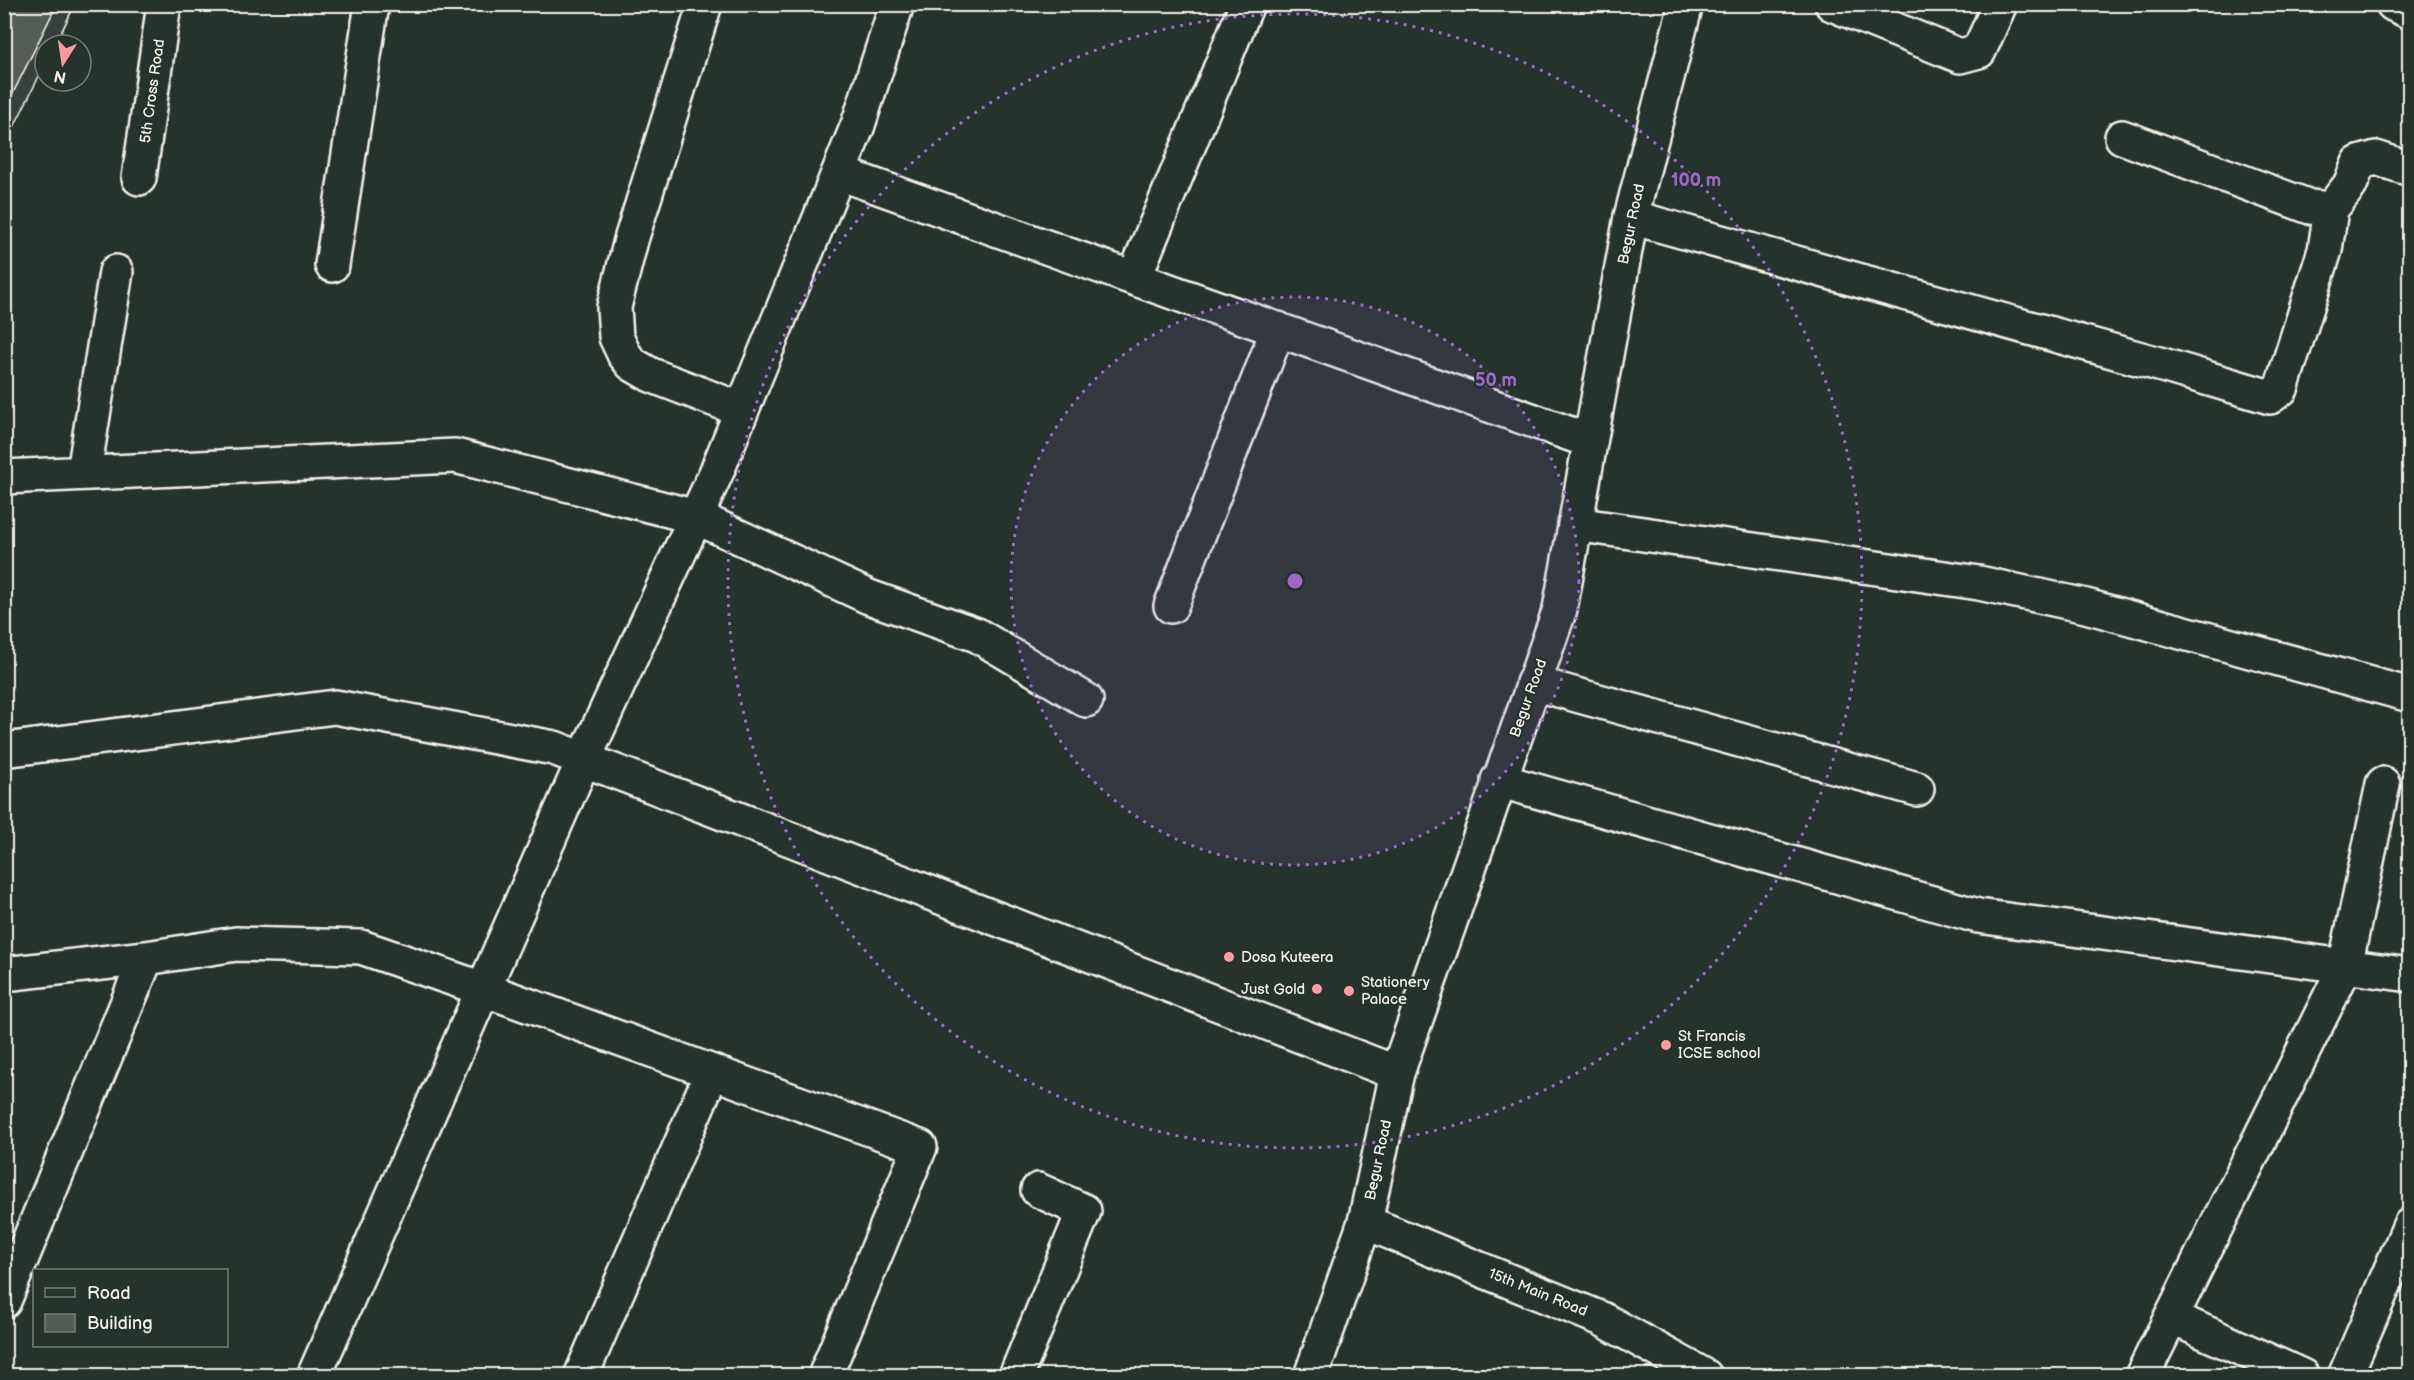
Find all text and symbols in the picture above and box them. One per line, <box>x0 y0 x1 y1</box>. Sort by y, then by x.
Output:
north arrow <box>33 33 93 93</box>
street label: 5th Cross Road <box>136 38 169 144</box>
text: N <box>52 66 68 87</box>
text: 100 m <box>1671 170 1721 191</box>
street label: Begur Road <box>1614 182 1649 266</box>
text: 50 m <box>1475 370 1517 391</box>
centre of rings <box>1285 571 1305 591</box>
street label: Begur Road <box>1506 656 1551 740</box>
place label: Dosa Kuteera <box>1241 948 1334 967</box>
marker: Dosa Kuteera <box>1222 950 1236 964</box>
place label: Stationery Palace <box>1361 973 1430 1009</box>
place label: Just Gold <box>1241 980 1305 999</box>
marker: Just Gold <box>1310 982 1324 996</box>
marker: Stationery Palace <box>1342 984 1356 998</box>
place label: St Francis ICSE school <box>1678 1027 1760 1063</box>
marker: St Francis ICSE school <box>1659 1038 1673 1052</box>
street label: Begur Road <box>1361 1118 1396 1202</box>
street label: 15th Main Road <box>1486 1264 1590 1321</box>
legend <box>33 1269 228 1347</box>
text: Road <box>87 1283 131 1304</box>
text: Building <box>87 1313 153 1334</box>

